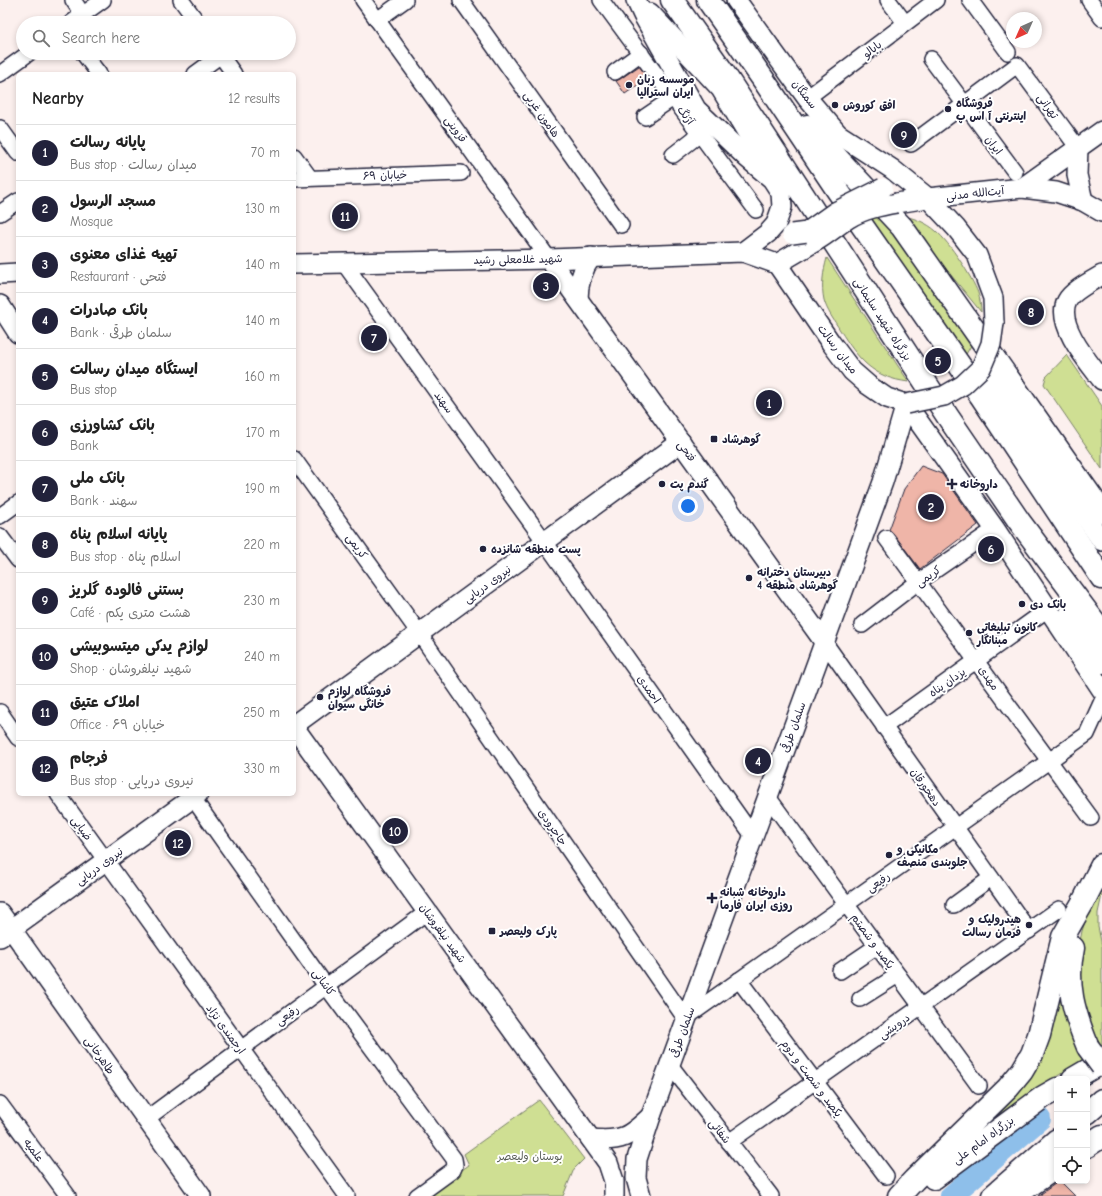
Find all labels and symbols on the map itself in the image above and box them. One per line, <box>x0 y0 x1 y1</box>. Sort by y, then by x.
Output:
north arrow <box>1006 12 1042 48</box>
street label: بابالو <box>859 38 885 62</box>
place label: موسسه زبان ایران استرالیا <box>637 73 695 99</box>
street label: سمنگان <box>789 77 820 111</box>
marker: موسسه زبان ایران استرالیا <box>624 80 634 90</box>
street label: هامون غربی <box>520 89 562 140</box>
street label: تهرانی <box>1033 91 1061 123</box>
place label: فروشگاه اینترنتی آ اس پ <box>956 96 1026 124</box>
place label: افق کوروش <box>843 99 895 113</box>
marker: افق کوروش <box>830 100 840 110</box>
street label: آژنگ <box>674 103 698 128</box>
marker: فروشگاه اینترنتی آ اس پ <box>943 104 953 114</box>
street label: قزوینی <box>441 114 469 145</box>
pin: 9 <box>891 120 917 150</box>
street label: ایران <box>982 133 1005 157</box>
street label: خیابان ۶۹ <box>363 168 408 184</box>
street label: آیت‌الله مدنی <box>945 184 1006 204</box>
pin: 11 <box>332 201 358 231</box>
street label: شهید غلامعلی رشید <box>473 252 563 268</box>
pin: 3 <box>533 271 559 301</box>
street label: بزرگراه شهید سلیمانی <box>850 275 914 364</box>
pin: 8 <box>1018 297 1044 327</box>
street label: میدان رسالت <box>815 322 860 376</box>
pin: 7 <box>361 323 387 353</box>
pin: 5 <box>925 346 951 376</box>
pin: 1 <box>756 388 782 418</box>
street label: سهند <box>431 389 456 416</box>
place label: گوهرشاد <box>722 432 761 447</box>
marker: گوهرشاد <box>709 434 719 444</box>
street label: فتحی <box>674 438 699 465</box>
place label: گندم پت <box>670 477 709 493</box>
place label: داروخانه <box>960 478 998 492</box>
marker: گندم پت <box>657 479 667 489</box>
marker: داروخانه <box>947 479 957 489</box>
pin: 2 <box>918 492 944 522</box>
your location <box>678 496 698 516</box>
street label: کریمی <box>342 531 370 562</box>
pin: 6 <box>978 534 1004 564</box>
place label: پست منطقه شانزده <box>491 543 581 557</box>
marker: پست منطقه شانزده <box>478 544 488 554</box>
street label: نیروی دریایی <box>461 563 514 607</box>
street label: کریمی <box>913 563 944 590</box>
place label: دبیرستان دخترانه گوهرشاد منطقه 4 <box>757 566 838 593</box>
marker: دبیرستان دخترانه گوهرشاد منطقه 4 <box>744 573 754 583</box>
place label: بانک دی <box>1030 598 1066 611</box>
marker: بانک دی <box>1017 599 1027 609</box>
place label: کانون تبلیغاتی مبنانگار <box>976 621 1038 647</box>
marker: کانون تبلیغاتی مبنانگار <box>964 628 974 638</box>
street label: مهدی <box>975 664 1002 693</box>
street label: یزدان پناه <box>927 665 968 700</box>
street label: احمدی <box>634 673 663 706</box>
place label: فروشگاه لوازم خانگی سیوان <box>328 684 391 712</box>
marker: فروشگاه لوازم خانگی سیوان <box>315 692 325 702</box>
street label: سلمان طرقی <box>777 700 809 754</box>
pin: 4 <box>745 746 771 776</box>
street label: دهخورقان <box>907 766 943 809</box>
street label: جاجرودی <box>535 806 570 848</box>
street label: ضیایی <box>68 814 95 843</box>
pin: 10 <box>382 816 408 846</box>
pin: 12 <box>165 828 191 858</box>
place label: مکانیکی و جلوبندی منصف <box>896 843 967 870</box>
street label: نیروی دریایی <box>73 845 126 889</box>
marker: مکانیکی و جلوبندی منصف <box>884 850 894 860</box>
street label: رفیعی <box>864 870 893 896</box>
place label: داروخانه شبانه روزی ایران فارما <box>720 886 793 912</box>
marker: داروخانه شبانه روزی ایران فارما <box>707 893 717 903</box>
street label: شهید نیلفروشان <box>417 901 468 965</box>
street label: یکصد و شصتم <box>847 911 897 973</box>
place label: هیدرولیک و فرمان رسالت <box>962 913 1021 939</box>
marker: هیدرولیک و فرمان رسالت <box>1024 920 1034 930</box>
place label: پارک ولیعصر <box>499 925 558 939</box>
marker: پارک ولیعصر <box>487 926 497 936</box>
street label: کاشانی <box>309 966 338 999</box>
street label: ارجمندی نژاد <box>203 1002 248 1056</box>
street label: رفیعی <box>273 1003 302 1029</box>
street label: سلمان طرقی <box>666 1005 698 1059</box>
street label: درویشی <box>876 1011 913 1043</box>
street label: طاهرخانی <box>81 1034 117 1077</box>
street label: یکصد و شصت و دوم <box>777 1037 845 1121</box>
street label: بزرگراه امام علی <box>950 1114 1018 1169</box>
street label: شفائی <box>705 1117 733 1147</box>
street label: علمیه <box>21 1136 46 1164</box>
park label: بوستان ولیعصر <box>497 1150 562 1164</box>

